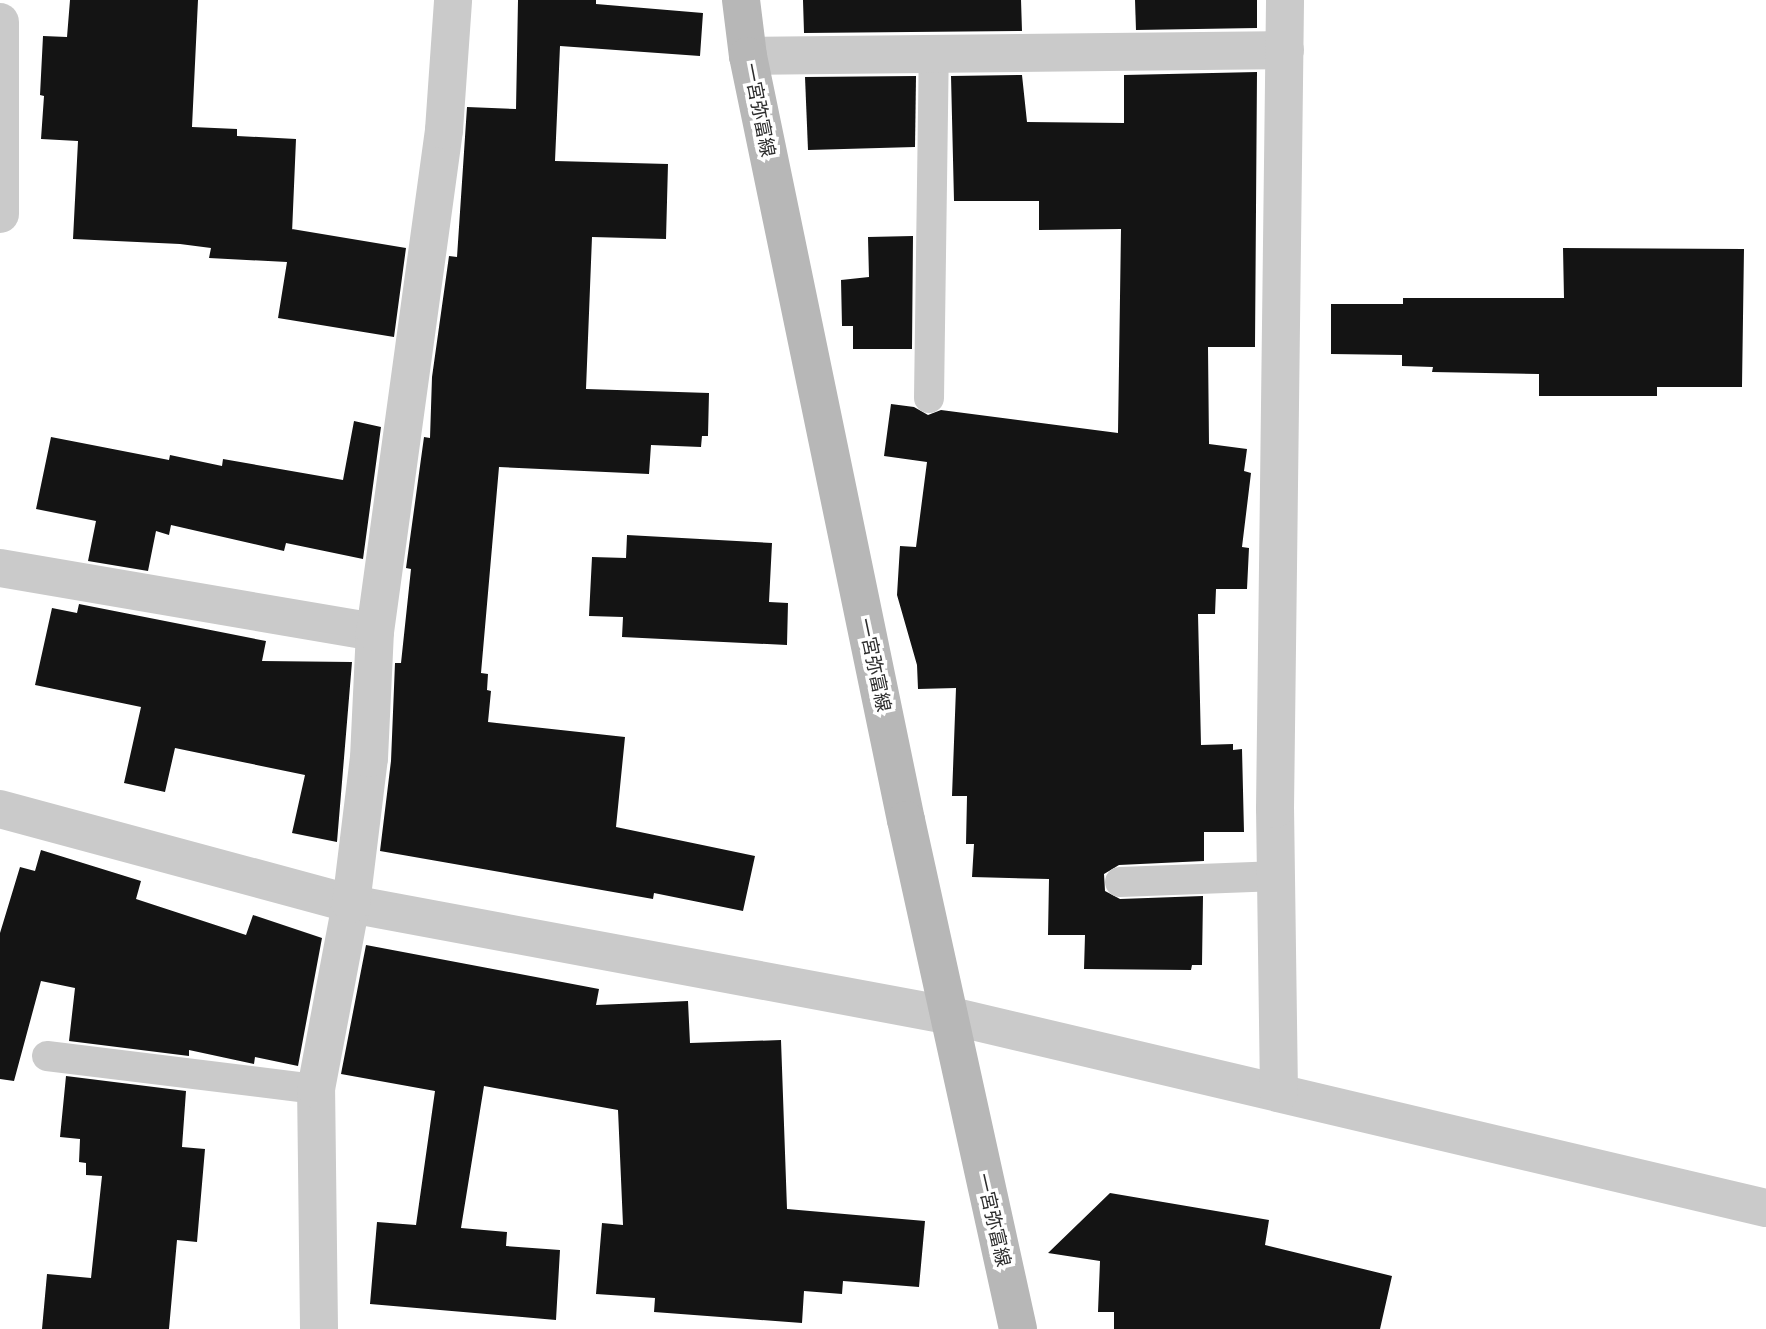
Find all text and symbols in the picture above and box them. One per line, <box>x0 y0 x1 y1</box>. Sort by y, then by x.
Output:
street label: 一宮弥富線 <box>739 61 779 159</box>
street label: 一宮弥富線 <box>853 616 895 714</box>
street label: 一宮弥富線 <box>971 1171 1015 1269</box>

